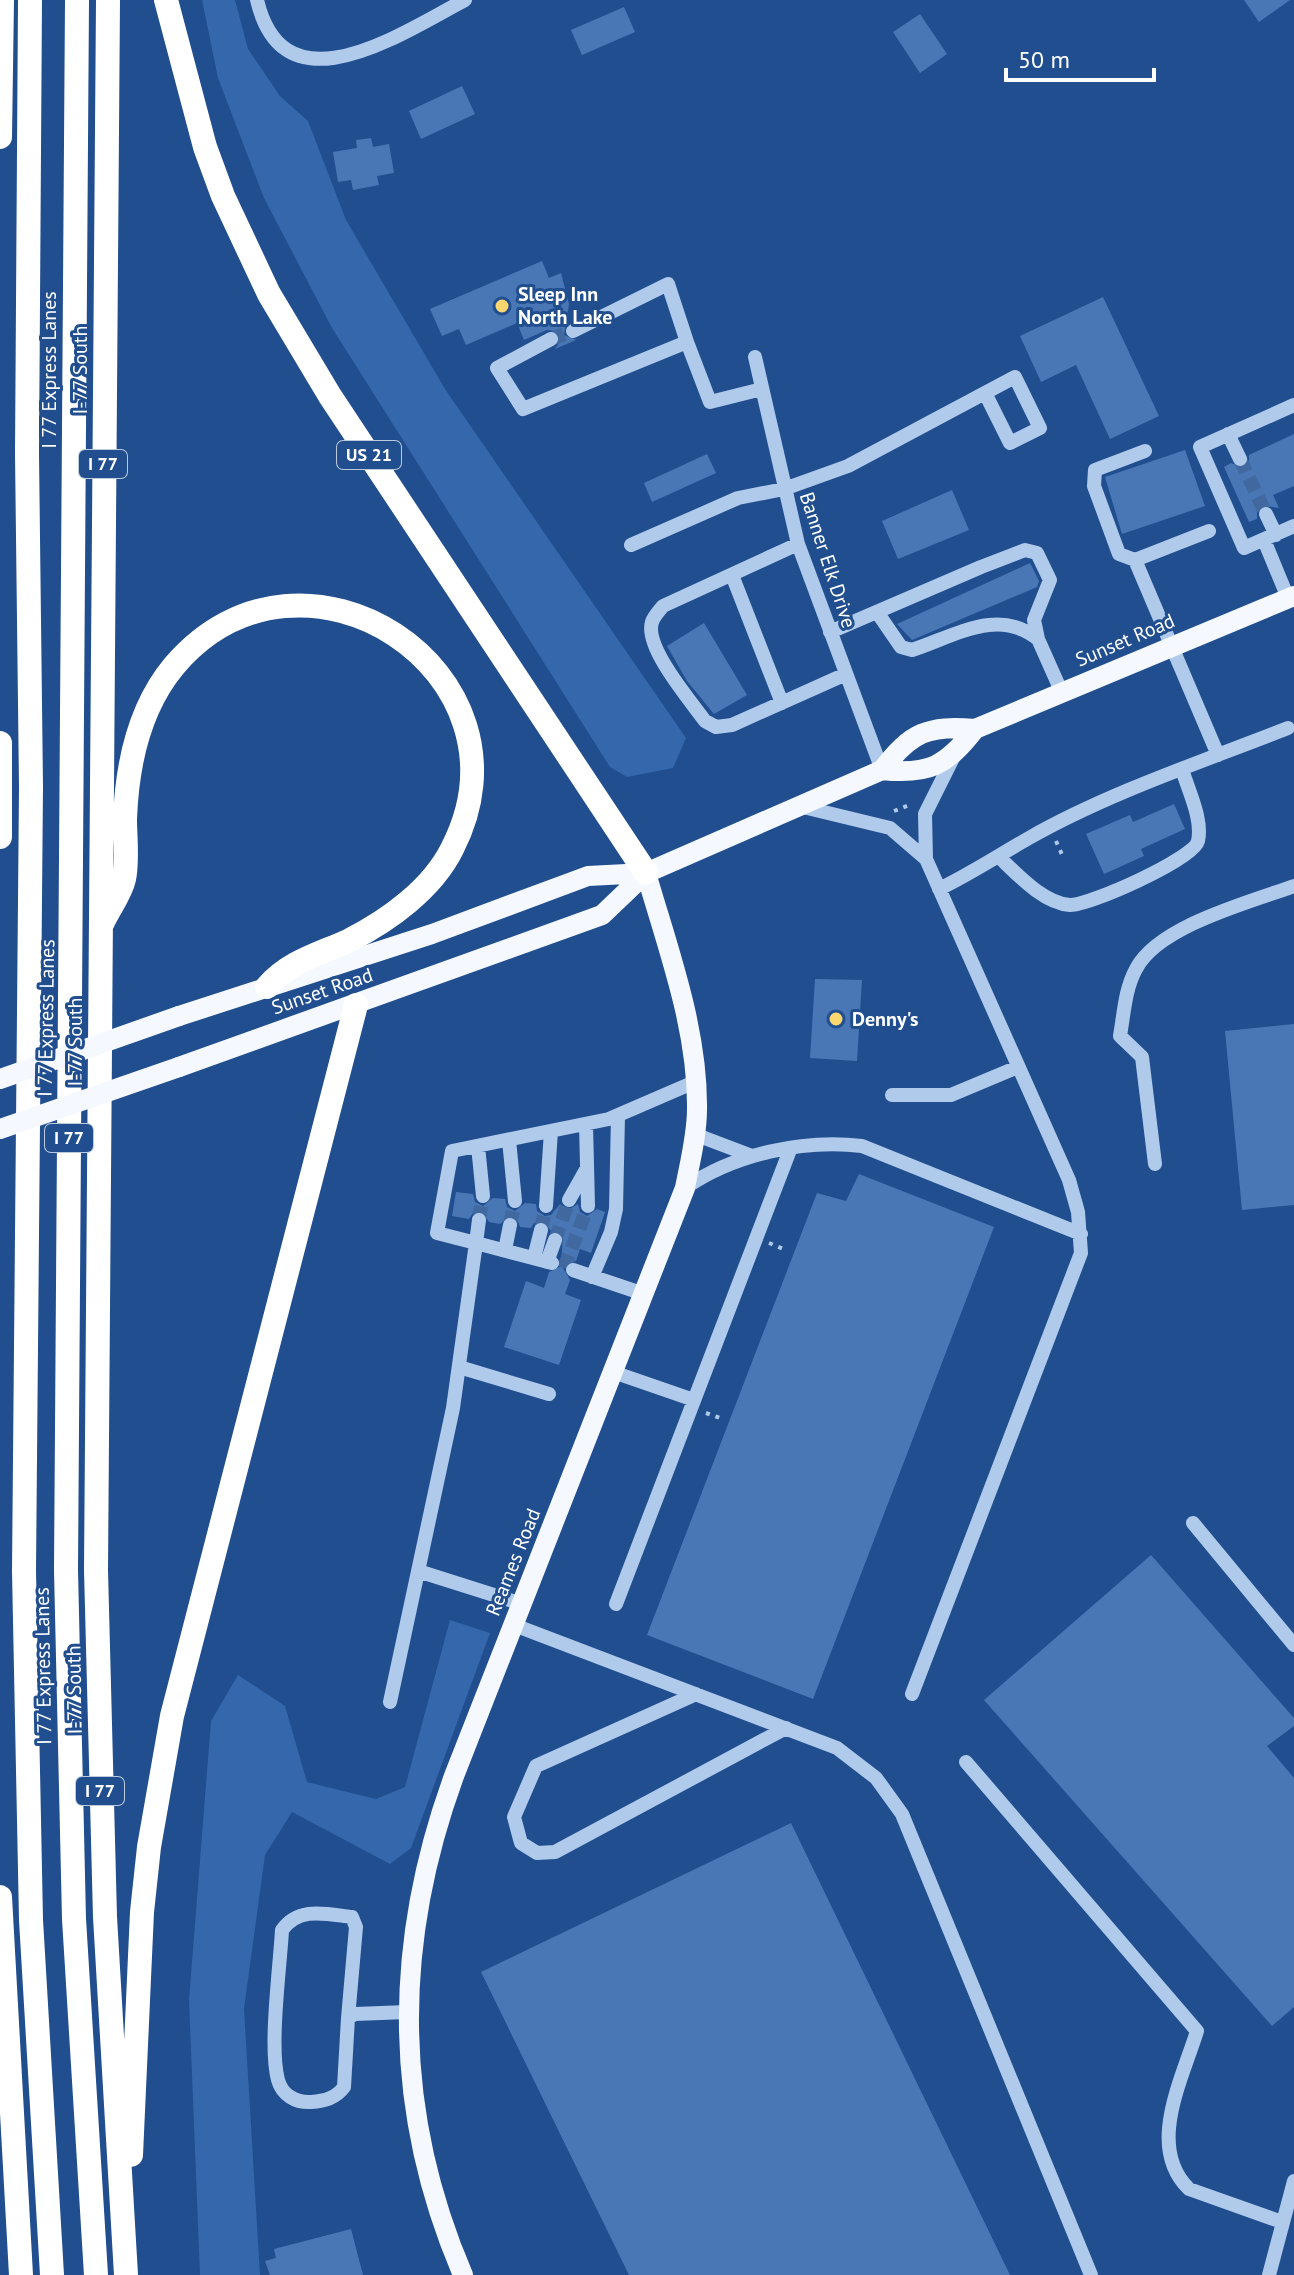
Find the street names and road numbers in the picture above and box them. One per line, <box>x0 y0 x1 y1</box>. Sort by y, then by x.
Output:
street label: I 77 Express Lanes <box>36 291 62 449</box>
street label: I-77 South <box>67 326 93 414</box>
road number: US 21 <box>337 441 401 469</box>
road number: I 77 <box>79 450 127 478</box>
street label: Banner Elk Drive <box>794 489 862 631</box>
street label: Sunset Road <box>1071 607 1179 673</box>
street label: I 77 Express Lanes <box>32 939 60 1097</box>
street label: Sunset Road <box>268 962 376 1020</box>
street label: I-77 South <box>62 998 88 1086</box>
road number: I 77 <box>45 1124 93 1152</box>
street label: Reames Road <box>480 1504 546 1620</box>
street label: I 77 Express Lanes <box>29 1587 57 1745</box>
street label: I-77 South <box>60 1645 88 1735</box>
road number: I 77 <box>76 1777 124 1805</box>

